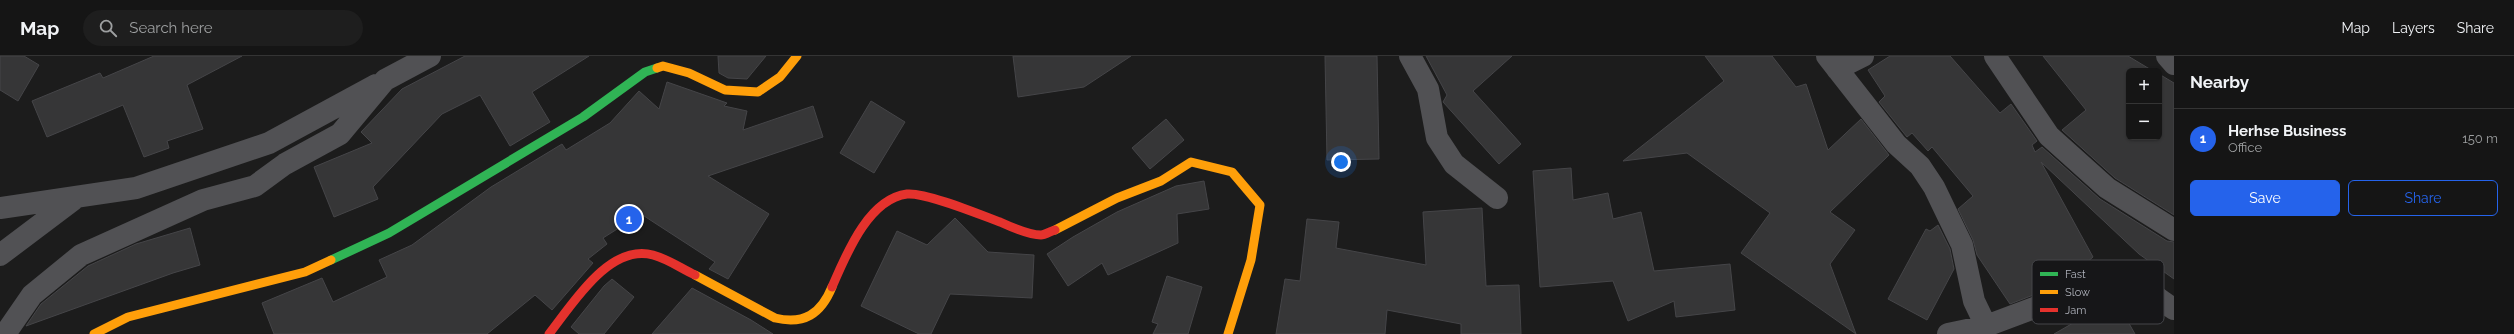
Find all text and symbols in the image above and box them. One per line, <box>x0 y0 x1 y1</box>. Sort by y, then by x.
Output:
search box <box>83 10 363 46</box>
text: Map <box>20 17 59 39</box>
icon: search <box>97 17 119 39</box>
text: Search here <box>129 19 213 37</box>
text: Map <box>2342 20 2370 36</box>
text: Layers <box>2392 20 2435 36</box>
text: Share <box>2457 20 2494 36</box>
map controls <box>2126 68 2162 140</box>
button: + <box>2126 68 2162 104</box>
text: Nearby <box>2190 72 2249 92</box>
button: − <box>2126 104 2162 140</box>
text: Herhse Business <box>2228 122 2346 140</box>
text: 1 <box>2200 131 2206 146</box>
text: 150 m <box>2462 131 2498 146</box>
text: Office <box>2228 140 2262 155</box>
your location <box>1331 152 1351 172</box>
button: Save <box>2190 180 2340 216</box>
button: Share <box>2348 180 2498 216</box>
pin: 1 <box>616 204 642 234</box>
legend <box>2032 260 2164 324</box>
text: Fast <box>2065 268 2086 281</box>
text: Slow <box>2065 286 2090 299</box>
text: Jam <box>2065 304 2086 317</box>

